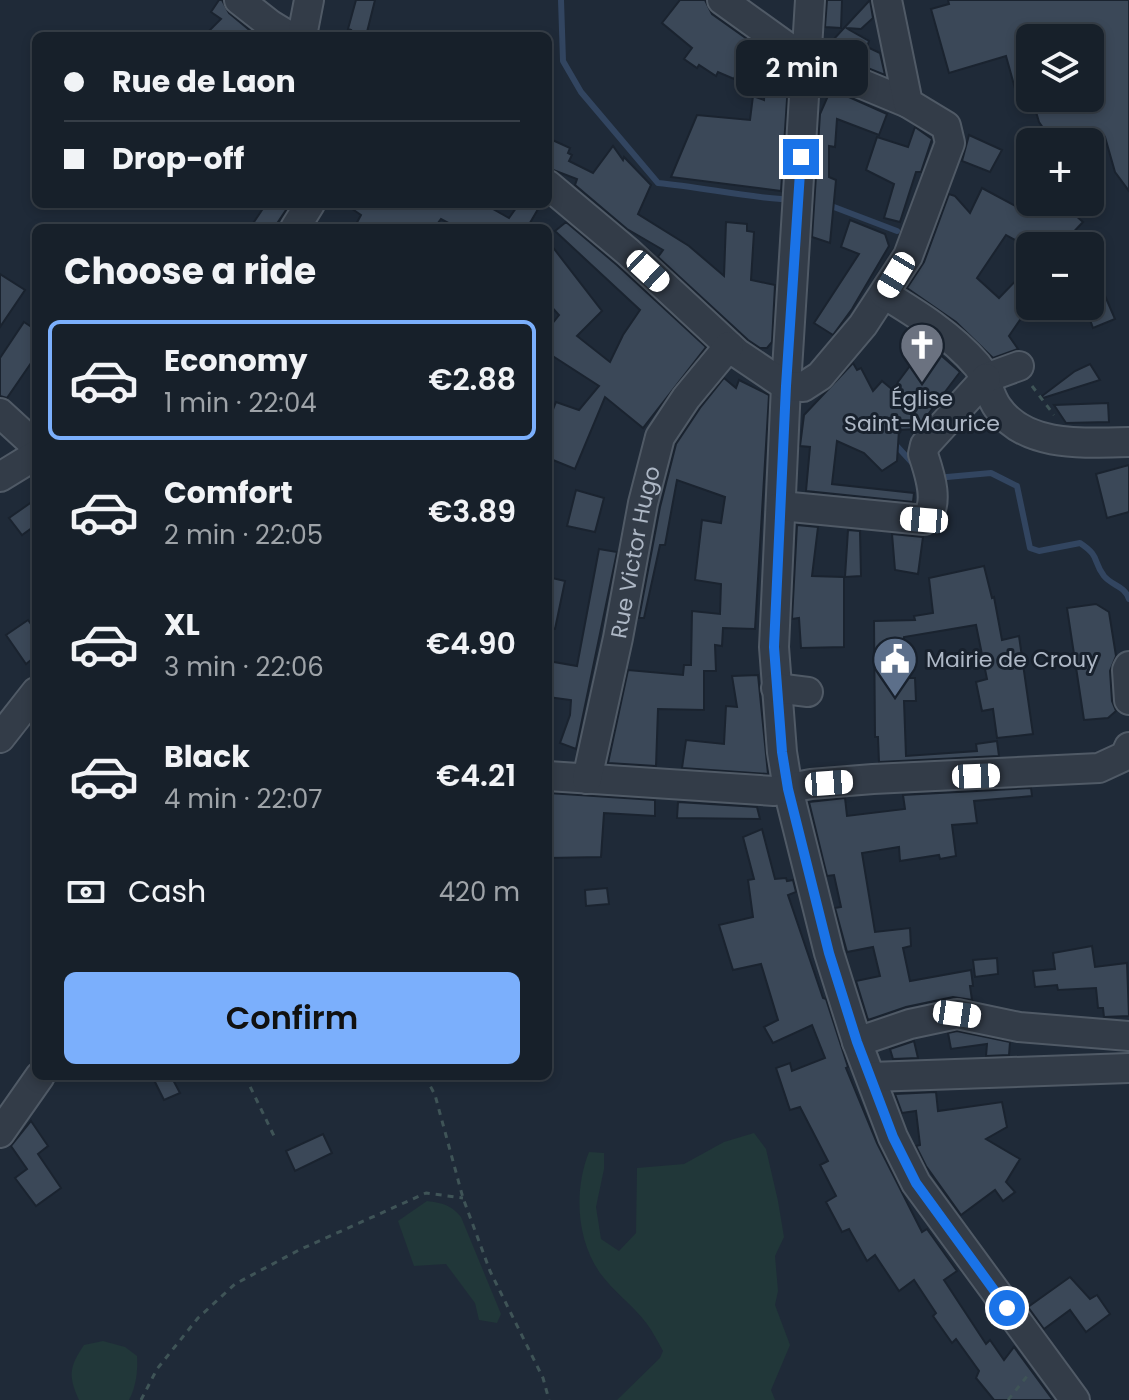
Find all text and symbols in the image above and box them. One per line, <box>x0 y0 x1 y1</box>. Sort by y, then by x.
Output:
map controls <box>1016 24 1104 320</box>
button: layers <box>1016 24 1104 112</box>
callout: 2 min <box>735 41 867 97</box>
text: 2 min <box>766 50 838 86</box>
text: Rue de Laon <box>112 60 296 103</box>
button: + <box>1016 128 1104 216</box>
text: Drop-off <box>112 137 244 180</box>
route end <box>783 139 819 175</box>
button: − <box>1016 232 1104 320</box>
text: Choose a ride <box>64 246 316 297</box>
car <box>622 246 674 296</box>
car <box>873 248 919 302</box>
church icon: Église Saint-Maurice <box>898 321 946 384</box>
text: Economy <box>164 339 308 382</box>
icon: car <box>68 344 140 416</box>
text: €2.88 <box>428 358 516 401</box>
place label: Église Saint-Maurice <box>844 383 1000 439</box>
text: 1 min · 22:04 <box>164 385 317 421</box>
street label: Rue Victor Hugo <box>603 462 667 641</box>
text: Comfort <box>164 471 293 514</box>
icon: car <box>68 476 140 548</box>
text: €3.89 <box>428 490 516 533</box>
car <box>899 506 949 534</box>
text: 2 min · 22:05 <box>164 517 323 553</box>
text: XL <box>164 603 200 646</box>
icon: car <box>68 608 140 680</box>
text: €4.90 <box>426 622 516 665</box>
public building icon: Mairie de Crouy <box>871 635 919 698</box>
place label: Mairie de Crouy <box>926 644 1099 675</box>
text: 3 min · 22:06 <box>164 649 324 685</box>
text: Black <box>164 735 250 778</box>
icon: car <box>68 740 140 812</box>
text: €4.21 <box>436 754 516 797</box>
car <box>952 763 1000 789</box>
car <box>804 769 854 797</box>
text: 4 min · 22:07 <box>164 781 322 817</box>
icon: cash <box>64 870 108 914</box>
text: Cash <box>128 870 206 913</box>
text: 420 m <box>439 874 520 910</box>
button: Confirm <box>64 972 520 1064</box>
car <box>932 999 982 1029</box>
route start <box>989 1290 1025 1326</box>

